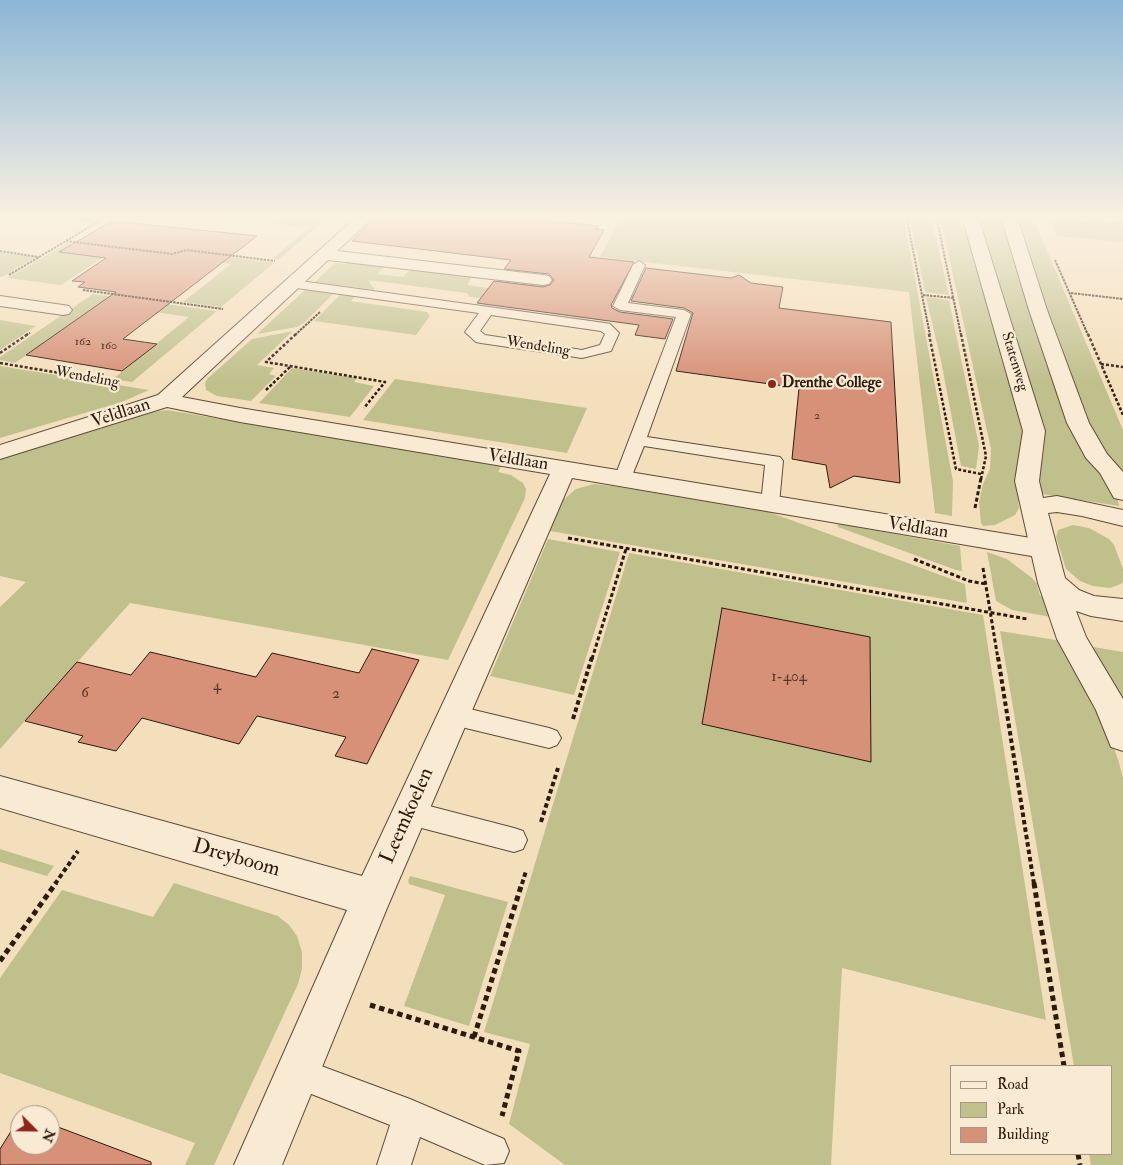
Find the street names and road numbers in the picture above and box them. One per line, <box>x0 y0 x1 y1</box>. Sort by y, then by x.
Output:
street label: Statenweg <box>996 330 1032 394</box>
street label: Wendeling <box>505 333 571 361</box>
street label: Wendeling <box>54 364 120 392</box>
street label: Veldlaan <box>89 394 153 434</box>
street label: Veldlaan <box>486 446 550 476</box>
street label: Veldlaan <box>886 514 950 544</box>
street label: Leemkoelen <box>376 764 440 868</box>
street label: Dreyboom <box>189 835 283 883</box>

